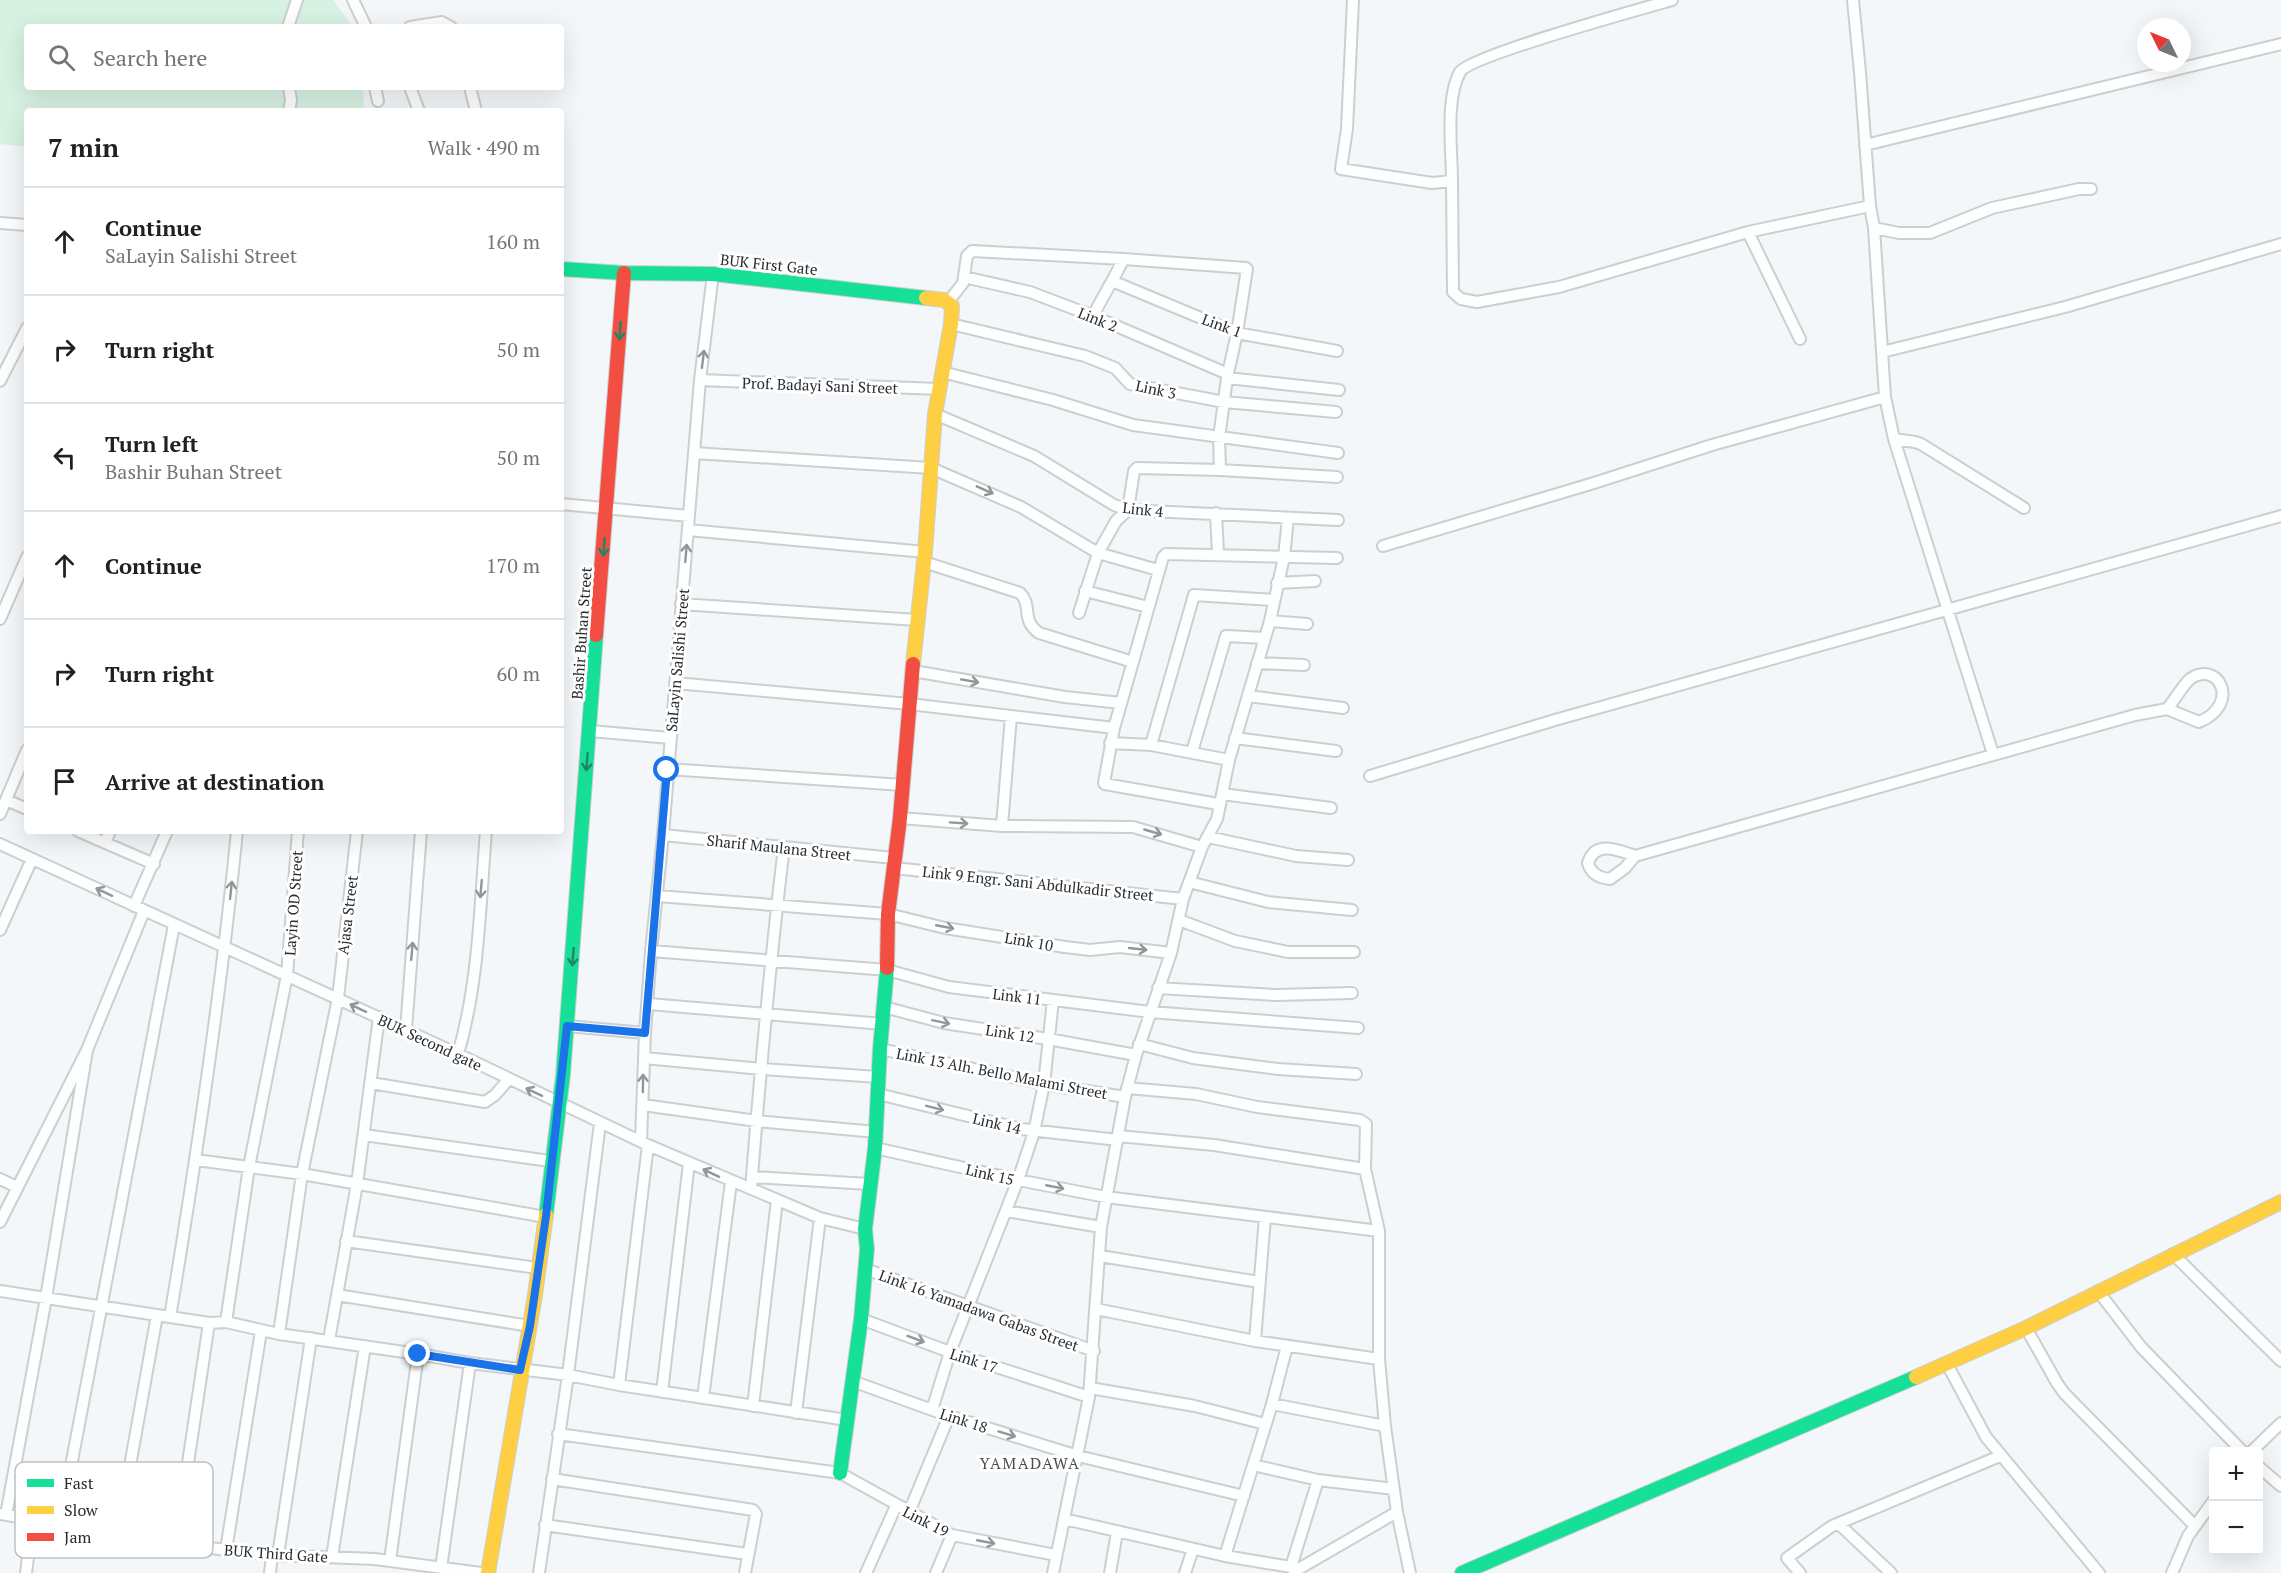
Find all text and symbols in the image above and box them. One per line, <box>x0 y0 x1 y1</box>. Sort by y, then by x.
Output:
north arrow <box>2137 18 2191 72</box>
search box <box>24 24 564 90</box>
icon: search <box>45 41 78 74</box>
text: Search here <box>93 43 207 72</box>
text: 7 min <box>48 130 119 164</box>
text: Walk · 490 m <box>428 134 540 161</box>
text: Continue <box>105 213 202 242</box>
icon: ahead <box>48 225 81 258</box>
text: 160 m <box>486 228 540 255</box>
text: SaLayin Salishi Street <box>105 242 297 269</box>
street label: BUK First Gate <box>719 249 819 279</box>
street label: Link 2 <box>1075 302 1121 336</box>
street label: Link 1 <box>1199 309 1245 341</box>
one-way arrow <box>614 321 625 341</box>
icon: right <box>48 333 81 366</box>
text: Turn right <box>105 335 214 364</box>
text: 50 m <box>497 336 540 363</box>
one-way arrow <box>698 350 709 370</box>
street label: Prof. Badayi Sani Street <box>742 372 899 398</box>
street label: Link 3 <box>1134 375 1178 403</box>
text: Turn left <box>105 429 198 458</box>
icon: left <box>48 441 81 474</box>
text: 50 m <box>497 444 540 471</box>
text: Bashir Buhan Street <box>105 458 282 485</box>
one-way arrow <box>975 485 993 496</box>
street label: Link 4 <box>1122 497 1164 521</box>
one-way arrow <box>598 536 609 556</box>
one-way arrow <box>681 544 692 564</box>
icon: ahead <box>48 549 81 582</box>
text: Continue <box>105 551 202 580</box>
text: 170 m <box>486 552 540 579</box>
street label: Bashir Buhan Street <box>566 566 596 700</box>
street label: SaLayin Salishi Street <box>661 587 693 733</box>
icon: right <box>48 657 81 690</box>
text: Turn right <box>105 659 214 688</box>
text: 60 m <box>497 660 540 687</box>
one-way arrow <box>960 676 980 687</box>
one-way arrow <box>582 752 593 772</box>
route start <box>653 756 679 782</box>
icon: arrive <box>48 765 81 798</box>
text: Arrive at destination <box>105 767 324 796</box>
one-way arrow <box>948 818 968 829</box>
one-way arrow <box>1143 827 1162 838</box>
street label: Sharif Maulana Street <box>706 829 853 865</box>
street label: Layin OD Street <box>279 849 307 956</box>
street label: Link 9 Engr. Sani Abdulkadir Street <box>921 861 1155 905</box>
street label: Ajasa Street <box>332 874 362 956</box>
one-way arrow <box>475 879 486 899</box>
one-way arrow <box>226 881 237 901</box>
one-way arrow <box>96 886 114 898</box>
one-way arrow <box>935 922 954 933</box>
street label: Link 10 <box>1003 927 1055 955</box>
one-way arrow <box>407 941 418 961</box>
one-way arrow <box>1127 944 1147 955</box>
one-way arrow <box>567 946 578 966</box>
street label: Link 11 <box>991 983 1043 1009</box>
one-way arrow <box>350 1001 368 1013</box>
street label: BUK Second gate <box>375 1009 485 1075</box>
one-way arrow <box>931 1016 950 1028</box>
street label: Link 12 <box>984 1019 1036 1047</box>
street label: Link 13 Alh. Bello Malami Street <box>895 1043 1110 1103</box>
one-way arrow <box>637 1073 649 1093</box>
one-way arrow <box>526 1085 544 1097</box>
one-way arrow <box>925 1103 944 1115</box>
street label: Link 14 <box>971 1108 1023 1138</box>
street label: Link 15 <box>964 1159 1016 1189</box>
one-way arrow <box>703 1167 721 1179</box>
one-way arrow <box>1045 1182 1064 1193</box>
street label: Link 16 Yamadawa Gabas Street <box>876 1265 1082 1356</box>
one-way arrow <box>906 1335 925 1346</box>
route end <box>404 1340 430 1366</box>
street label: Link 17 <box>948 1343 1000 1377</box>
street label: Link 18 <box>938 1403 990 1437</box>
one-way arrow <box>997 1429 1016 1440</box>
map controls <box>2209 1447 2263 1555</box>
button: + <box>2209 1447 2263 1501</box>
district label: YAMADAWA <box>980 1452 1080 1474</box>
legend <box>15 1462 213 1558</box>
text: Fast <box>64 1472 94 1494</box>
text: Slow <box>64 1499 98 1521</box>
street label: Link 19 <box>900 1501 952 1541</box>
button: − <box>2209 1501 2263 1555</box>
text: Jam <box>64 1526 92 1548</box>
one-way arrow <box>976 1537 996 1548</box>
street label: BUK Third Gate <box>223 1539 329 1567</box>

